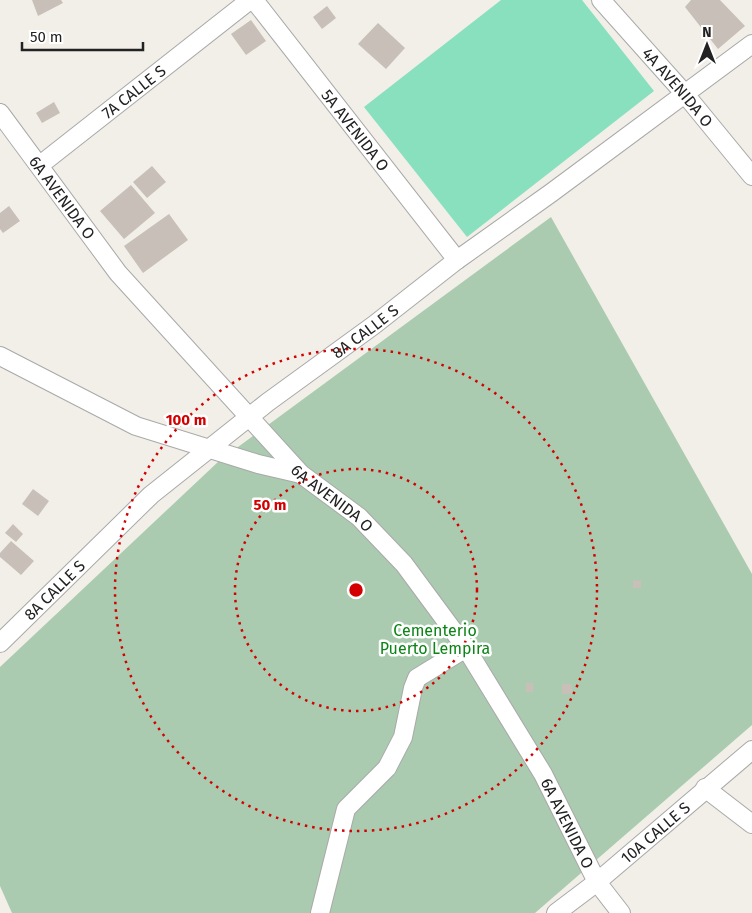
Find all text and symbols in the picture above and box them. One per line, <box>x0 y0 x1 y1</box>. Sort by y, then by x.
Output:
scale bar <box>22 20 144 52</box>
north arrow <box>682 20 732 70</box>
text: N <box>702 24 712 41</box>
text: 50 m <box>30 28 63 46</box>
street label: 4A AVENIDA O <box>638 43 717 130</box>
street label: 7A CALLE S <box>98 60 169 122</box>
street label: 5A AVENIDA O <box>318 86 393 175</box>
street label: 6A AVENIDA O <box>25 152 99 243</box>
street label: 8A CALLE S <box>328 300 402 362</box>
text: 100 m <box>166 411 206 429</box>
street label: 6A AVENIDA O <box>287 460 377 536</box>
text: 50 m <box>253 496 287 514</box>
street label: 8A CALLE S <box>20 556 89 624</box>
centre of rings <box>347 581 365 599</box>
park label: Cementerio Puerto Lempira <box>380 621 490 658</box>
street label: 6A AVENIDA O <box>537 775 598 872</box>
street label: 10A CALLE S <box>617 797 694 867</box>

